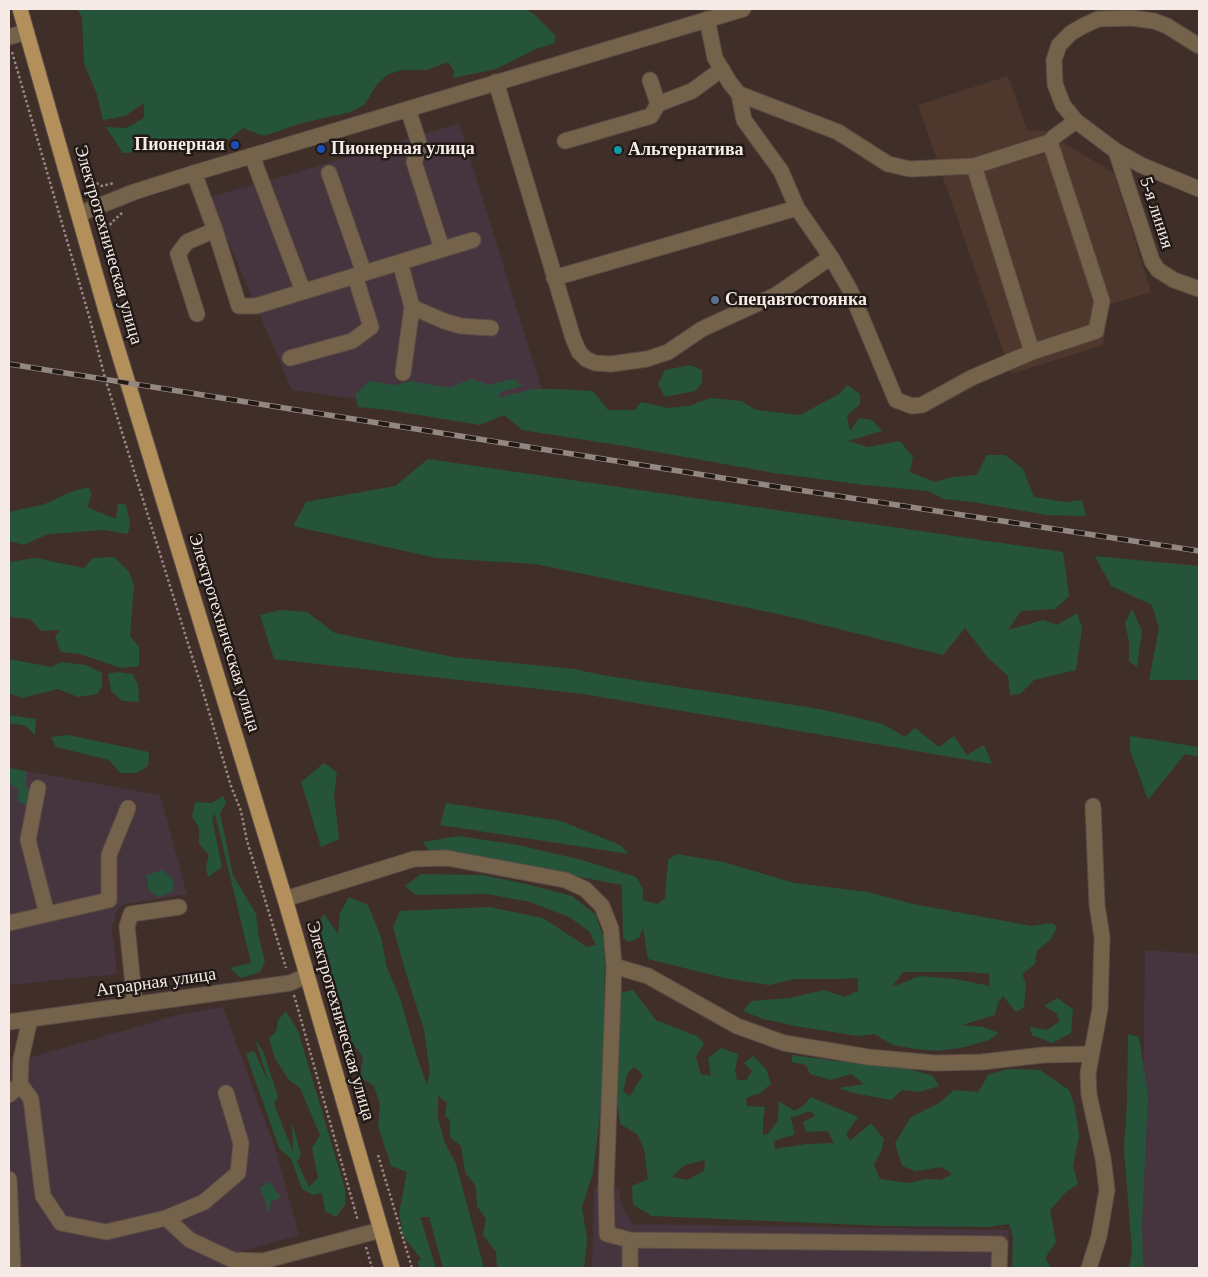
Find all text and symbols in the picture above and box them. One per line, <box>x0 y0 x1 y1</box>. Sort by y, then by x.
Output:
place label: Пионерная <box>134 134 225 156</box>
place label: Пионерная улица <box>331 138 475 160</box>
marker: Пионерная <box>229 139 241 151</box>
place label: Альтернатива <box>628 139 744 161</box>
street label: Электротехническая улица <box>69 143 147 347</box>
marker: Пионерная улица <box>315 143 327 155</box>
marker: Альтернатива <box>612 144 624 156</box>
street label: 5-я линия <box>1134 175 1178 251</box>
place label: Спецавтостоянка <box>725 289 867 311</box>
marker: Спецавтостоянка <box>709 294 721 306</box>
street label: Электротехническая улица <box>184 531 264 735</box>
street label: Электротехническая улица <box>301 919 379 1123</box>
street label: Аграрная улица <box>94 964 218 1002</box>

